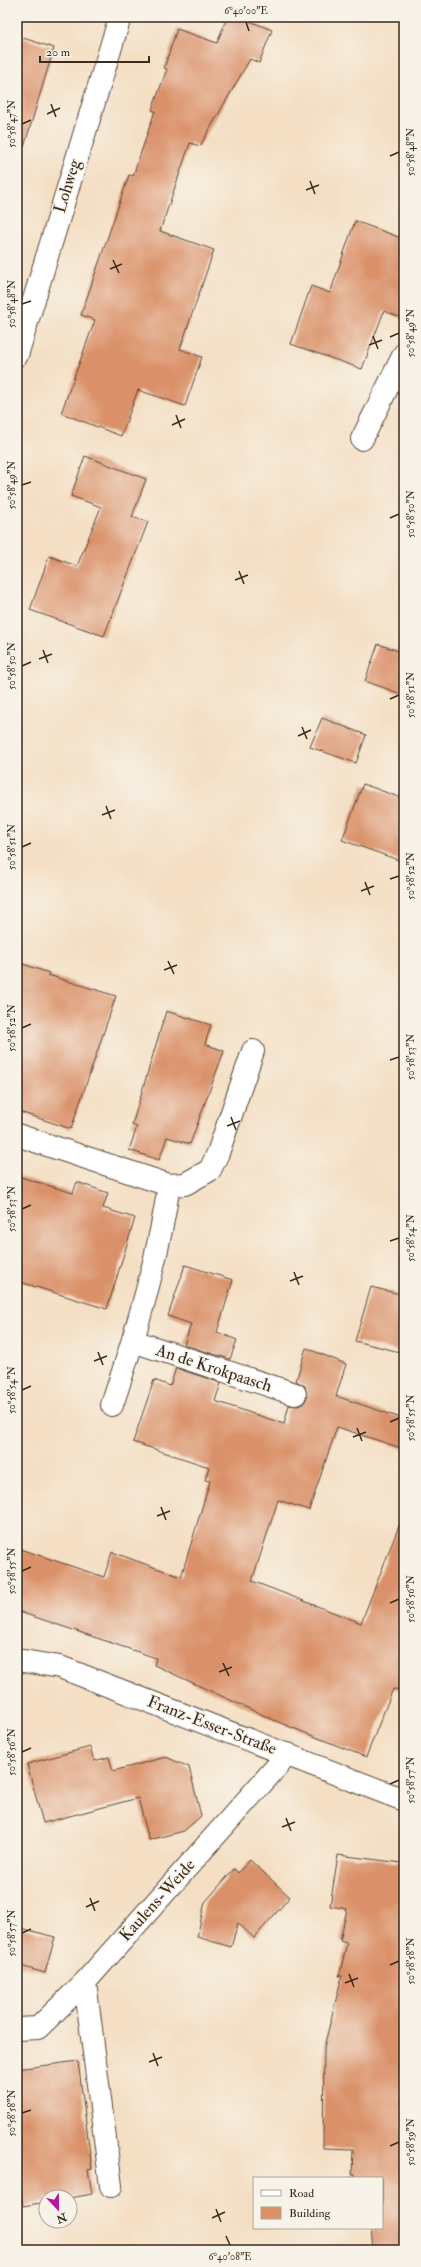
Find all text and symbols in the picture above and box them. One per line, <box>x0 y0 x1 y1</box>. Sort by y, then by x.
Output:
text: 6°40'00"E <box>224 5 268 17</box>
scale bar <box>40 38 149 64</box>
text: 20 m <box>46 45 71 60</box>
text: 50°58'47"N <box>6 100 18 148</box>
text: 50°58'48"N <box>405 128 417 176</box>
street label: Lohweg <box>49 156 85 215</box>
text: 50°58'48"N <box>6 280 18 328</box>
text: 50°58'49"N <box>405 309 417 357</box>
text: 50°58'49"N <box>6 461 18 509</box>
text: 50°58'50"N <box>405 490 417 538</box>
text: 50°58'50"N <box>6 642 18 690</box>
text: 50°58'51"N <box>405 672 417 718</box>
text: 50°58'51"N <box>6 824 18 870</box>
text: 50°58'52"N <box>405 852 417 900</box>
text: 50°58'52"N <box>6 1004 18 1052</box>
text: 50°58'53"N <box>405 1034 417 1080</box>
text: 50°58'53"N <box>6 1186 18 1232</box>
text: 50°58'54"N <box>405 1214 417 1262</box>
street label: An de Krokpaasch <box>152 1339 275 1398</box>
text: 50°58'54"N <box>6 1366 18 1414</box>
text: 50°58'55"N <box>405 1395 417 1441</box>
text: 50°58'55"N <box>6 1548 18 1594</box>
text: 50°58'56"N <box>405 1575 417 1623</box>
street label: Franz-Esser-Straße <box>144 1691 280 1759</box>
text: 50°58'56"N <box>6 1728 18 1776</box>
text: 50°58'57"N <box>405 1756 417 1803</box>
street label: Kaulens-Weide <box>115 1854 199 1946</box>
text: 50°58'57"N <box>6 1909 18 1956</box>
text: 50°58'58"N <box>405 1937 417 1985</box>
text: 50°58'58"N <box>6 2089 18 2137</box>
text: 50°58'59"N <box>405 2118 417 2166</box>
legend <box>253 2177 383 2229</box>
text: Road <box>289 2186 314 2201</box>
north arrow <box>38 2189 78 2229</box>
text: Building <box>289 2206 332 2221</box>
text: N <box>53 2210 69 2226</box>
text: 6°40'08"E <box>208 2251 252 2263</box>

